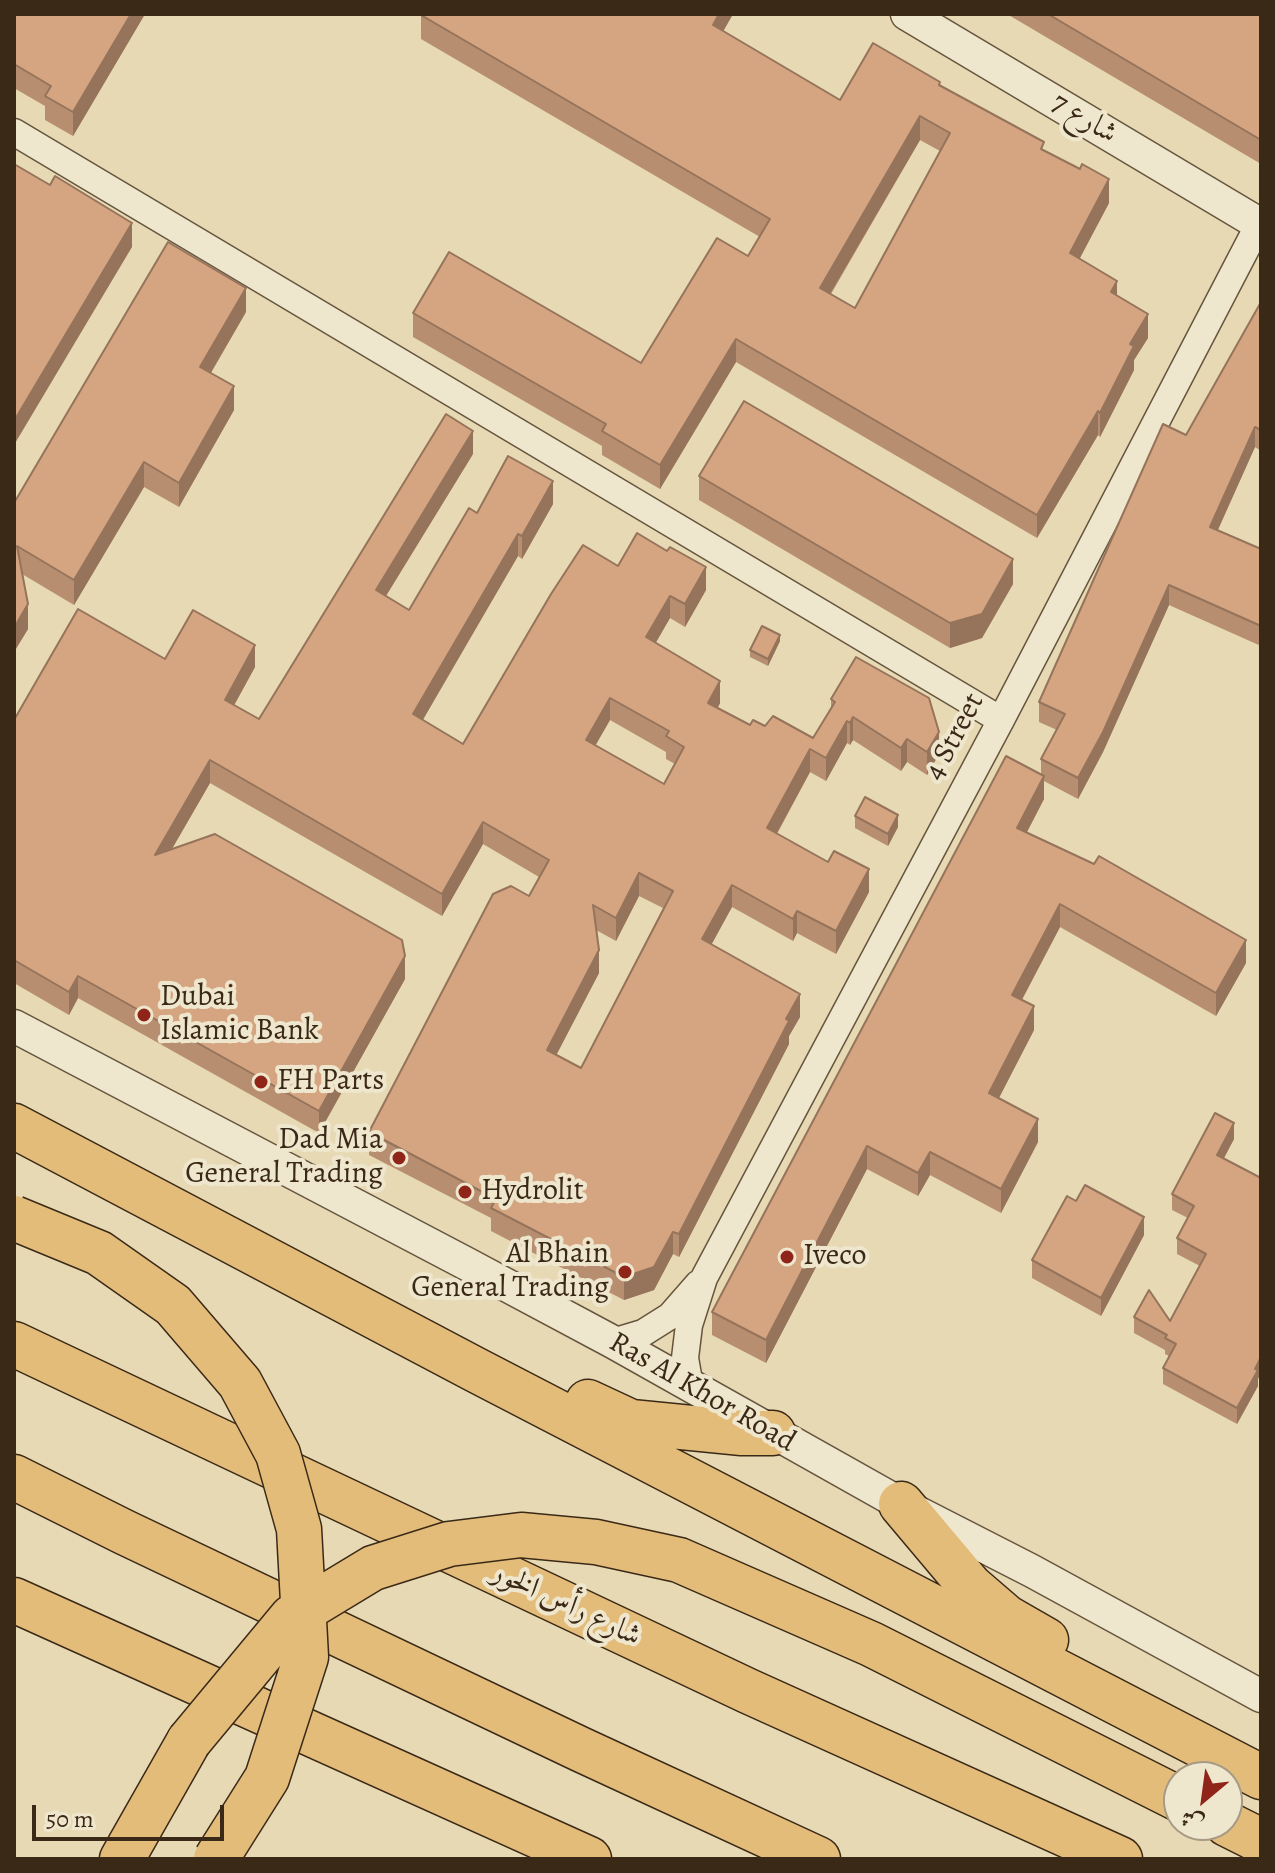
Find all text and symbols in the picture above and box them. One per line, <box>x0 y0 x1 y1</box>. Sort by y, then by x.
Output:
street label: شارع 7 <box>1044 85 1124 153</box>
street label: 4 Street <box>917 687 993 787</box>
place label: Dubai Islamic Bank <box>160 980 319 1050</box>
marker: Dubai Islamic Bank <box>135 1006 153 1024</box>
place label: FH Parts <box>277 1064 384 1100</box>
marker: FH Parts <box>252 1073 270 1091</box>
place label: Dad Mia General Trading <box>185 1123 383 1194</box>
marker: Dad Mia General Trading <box>390 1149 408 1167</box>
place label: Hydrolit <box>481 1174 584 1210</box>
marker: Hydrolit <box>456 1183 474 1201</box>
place label: Al Bhain General Trading <box>411 1237 609 1308</box>
place label: Iveco <box>803 1239 866 1275</box>
marker: Iveco <box>778 1248 796 1266</box>
marker: Al Bhain General Trading <box>616 1263 634 1281</box>
street label: Ras Al Khor Road <box>602 1325 802 1461</box>
street label: شارع رأس الخور <box>486 1555 646 1655</box>
north arrow <box>1163 1761 1243 1841</box>
scale bar <box>36 1789 228 1839</box>
text: ش <box>1176 1802 1209 1839</box>
text: 50 m <box>46 1803 94 1835</box>

